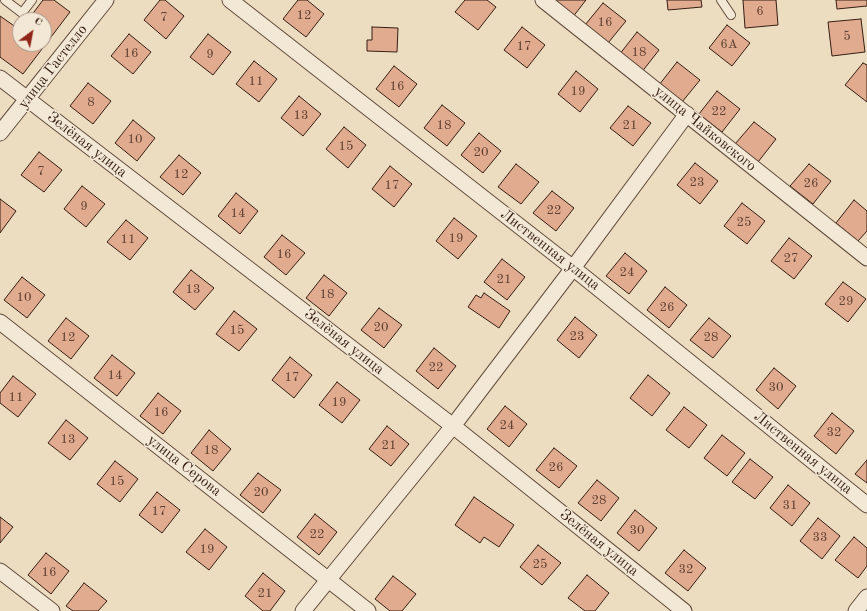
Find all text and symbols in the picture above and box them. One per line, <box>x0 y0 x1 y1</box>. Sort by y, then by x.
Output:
house number: 6 <box>756 4 764 20</box>
house number: 12 <box>296 8 312 24</box>
house number: 7 <box>160 10 168 26</box>
north arrow <box>12 12 52 52</box>
house number: 16 <box>597 15 613 31</box>
text: С <box>32 16 44 29</box>
street label: улица Гастелло <box>15 21 91 113</box>
house number: 5 <box>843 29 851 45</box>
house number: 6А <box>720 37 738 53</box>
house number: 17 <box>516 39 532 55</box>
house number: 18 <box>631 45 647 61</box>
house number: 16 <box>123 46 139 62</box>
house number: 9 <box>206 47 214 63</box>
house number: 11 <box>248 74 264 90</box>
house number: 16 <box>389 79 405 95</box>
street label: улица Чайковского <box>650 82 760 176</box>
house number: 19 <box>570 84 586 100</box>
house number: 8 <box>87 95 95 111</box>
house number: 22 <box>711 104 727 120</box>
street label: Зелёная улица <box>43 108 131 182</box>
house number: 13 <box>293 108 309 124</box>
house number: 18 <box>436 118 452 134</box>
house number: 21 <box>622 118 638 134</box>
house number: 10 <box>127 132 143 148</box>
house number: 15 <box>338 139 354 155</box>
house number: 20 <box>473 145 489 161</box>
house number: 7 <box>37 164 45 180</box>
house number: 12 <box>173 167 189 183</box>
house number: 23 <box>689 175 705 191</box>
house number: 26 <box>803 176 819 192</box>
house number: 17 <box>384 178 400 194</box>
house number: 9 <box>80 199 88 215</box>
house number: 22 <box>546 203 562 219</box>
street label: Лиственная улица <box>497 205 603 295</box>
house number: 14 <box>230 206 246 222</box>
house number: 25 <box>736 215 752 231</box>
house number: 19 <box>448 231 464 247</box>
house number: 11 <box>120 232 136 248</box>
house number: 16 <box>276 247 292 263</box>
house number: 27 <box>783 251 799 267</box>
house number: 24 <box>619 265 635 281</box>
house number: 21 <box>496 272 512 288</box>
house number: 13 <box>185 282 201 298</box>
house number: 18 <box>319 287 335 303</box>
house number: 10 <box>16 290 32 306</box>
house number: 29 <box>838 294 854 310</box>
house number: 26 <box>659 300 675 316</box>
street label: Зелёная улица <box>300 305 388 379</box>
house number: 20 <box>373 320 389 336</box>
house number: 15 <box>229 323 245 339</box>
house number: 23 <box>569 329 585 345</box>
house number: 12 <box>60 330 76 346</box>
house number: 28 <box>703 330 719 346</box>
house number: 22 <box>428 360 444 376</box>
house number: 14 <box>107 368 123 384</box>
house number: 17 <box>284 370 300 386</box>
house number: 30 <box>768 380 784 396</box>
house number: 11 <box>8 390 24 406</box>
house number: 19 <box>331 395 347 411</box>
house number: 16 <box>153 405 169 421</box>
street label: Лиственная улица <box>750 408 856 498</box>
house number: 24 <box>499 418 515 434</box>
house number: 32 <box>826 425 842 441</box>
street label: улица Серова <box>143 431 225 501</box>
house number: 13 <box>60 432 76 448</box>
house number: 21 <box>381 438 397 454</box>
house number: 18 <box>203 443 219 459</box>
house number: 26 <box>548 460 564 476</box>
house number: 15 <box>109 474 125 490</box>
house number: 20 <box>253 485 269 501</box>
house number: 28 <box>591 493 607 509</box>
house number: 31 <box>782 498 798 514</box>
house number: 17 <box>151 504 167 520</box>
street label: Зелёная улица <box>556 506 642 580</box>
house number: 30 <box>629 523 645 539</box>
house number: 22 <box>309 527 325 543</box>
house number: 33 <box>812 530 828 546</box>
house number: 19 <box>199 542 215 558</box>
house number: 25 <box>532 557 548 573</box>
house number: 32 <box>678 562 694 578</box>
house number: 16 <box>41 565 57 581</box>
house number: 21 <box>257 586 273 602</box>

